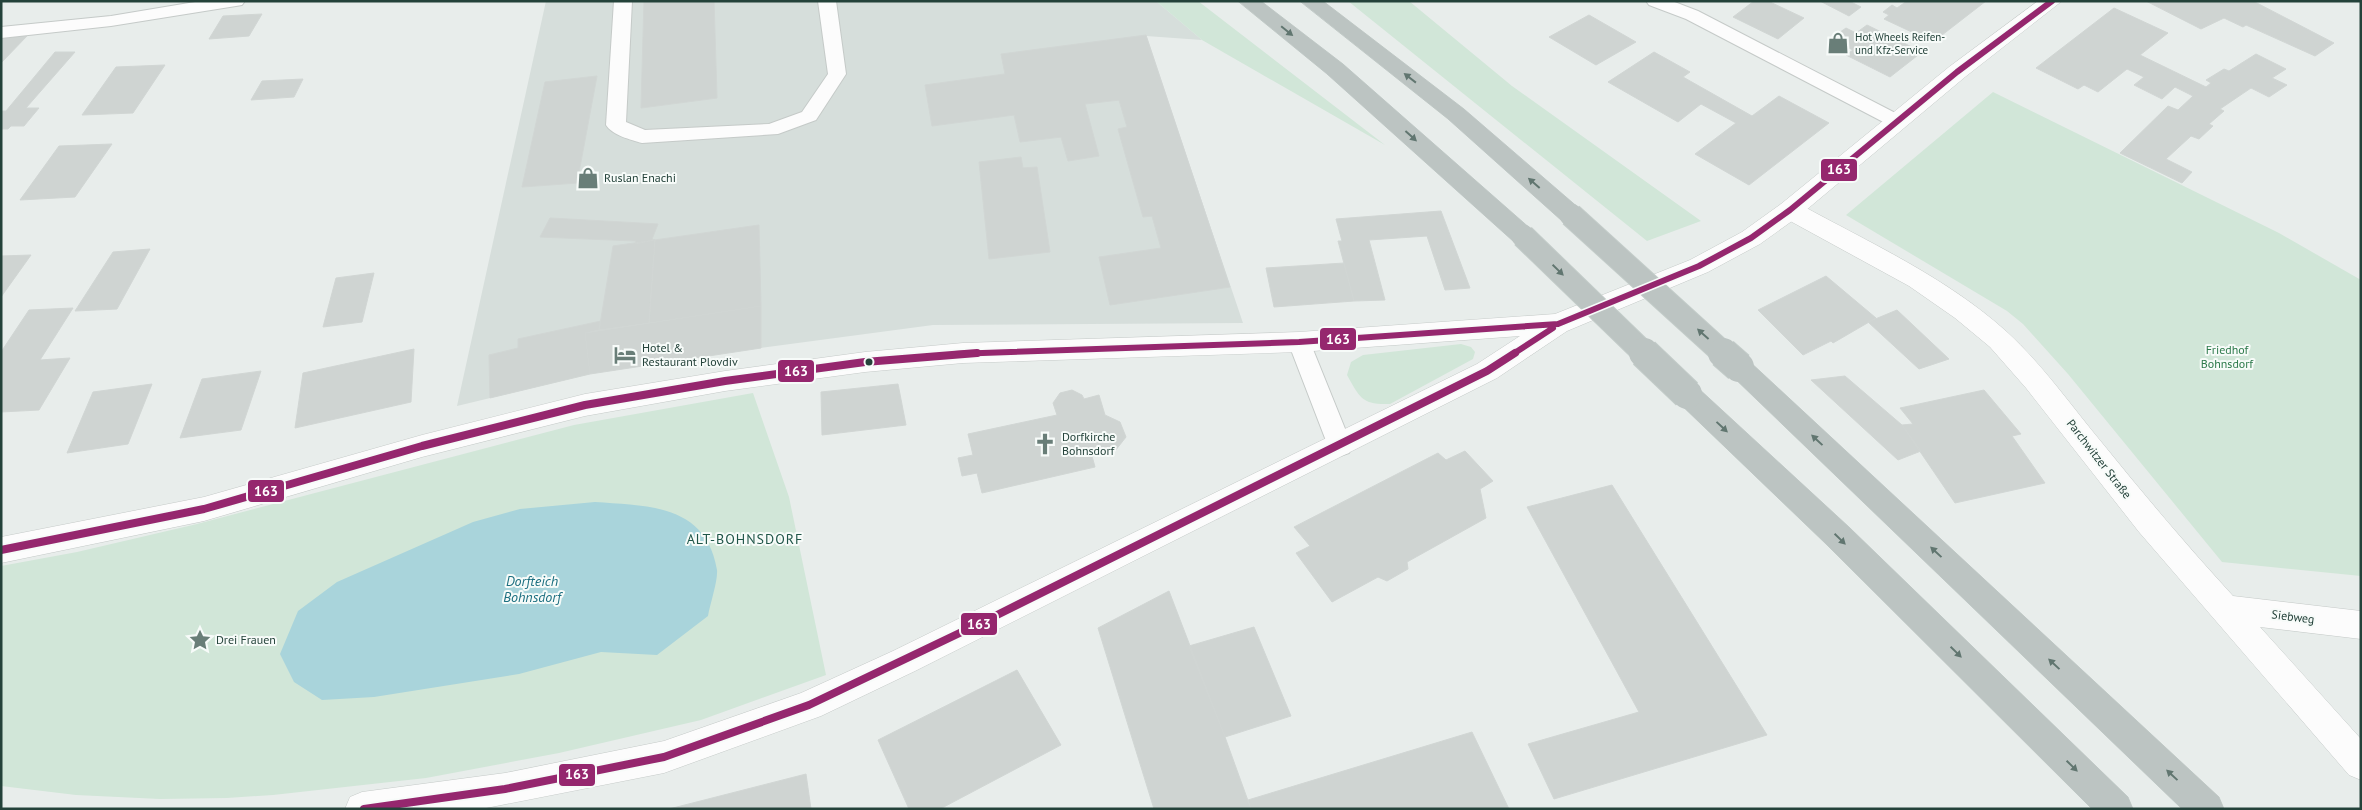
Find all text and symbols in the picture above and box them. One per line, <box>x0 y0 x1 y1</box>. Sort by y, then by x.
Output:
one-way arrow <box>1280 25 1293 36</box>
shop icon: Hot Wheels Reifen- und Kfz-Service <box>1825 30 1851 56</box>
place label: Hot Wheels Reifen- und Kfz-Service <box>1855 30 1945 57</box>
one-way arrow <box>1404 73 1417 84</box>
one-way arrow <box>1404 130 1416 142</box>
line badge: 163 <box>1820 158 1858 182</box>
text: 163 <box>1827 160 1851 178</box>
shop icon: Ruslan Enachi <box>575 165 601 191</box>
place label: Ruslan Enachi <box>604 170 676 185</box>
one-way arrow <box>1529 177 1541 189</box>
one-way arrow <box>1552 264 1564 276</box>
line badge: 163 <box>1319 327 1357 351</box>
one-way arrow <box>1697 328 1709 340</box>
text: 163 <box>1326 330 1350 348</box>
place label: Hotel & Restaurant Plovdiv <box>642 340 738 369</box>
hotel icon: Hotel & Restaurant Plovdiv <box>612 342 638 368</box>
park label: Friedhof Bohnsdorf <box>2201 342 2254 371</box>
unlabelled marker <box>864 357 874 367</box>
line badge: 163 <box>777 359 815 383</box>
text: 163 <box>784 362 808 380</box>
street label: Parchwitzer Straße <box>2064 416 2135 501</box>
one-way arrow <box>1716 421 1728 433</box>
place label: Dorfkirche Bohnsdorf <box>1062 429 1116 458</box>
church icon: Dorfkirche Bohnsdorf <box>1032 431 1058 457</box>
one-way arrow <box>1812 435 1824 447</box>
line badge: 163 <box>247 479 285 503</box>
text: 163 <box>254 482 278 500</box>
district label: ALT-BOHNSDORF <box>687 530 803 548</box>
one-way arrow <box>1834 532 1846 544</box>
one-way arrow <box>1930 546 1942 558</box>
water label: Dorfteich Bohnsdorf <box>503 572 564 606</box>
street label: Siebweg <box>2271 606 2315 627</box>
line badge: 163 <box>960 612 998 636</box>
text: 163 <box>967 615 991 633</box>
place icon: Drei Frauen <box>187 627 213 653</box>
place label: Drei Frauen <box>216 632 276 647</box>
one-way arrow <box>1950 646 1962 658</box>
one-way arrow <box>2048 658 2060 670</box>
one-way arrow <box>2066 760 2078 772</box>
line badge: 163 <box>558 763 596 787</box>
text: 163 <box>565 765 589 783</box>
one-way arrow <box>2166 769 2178 781</box>

